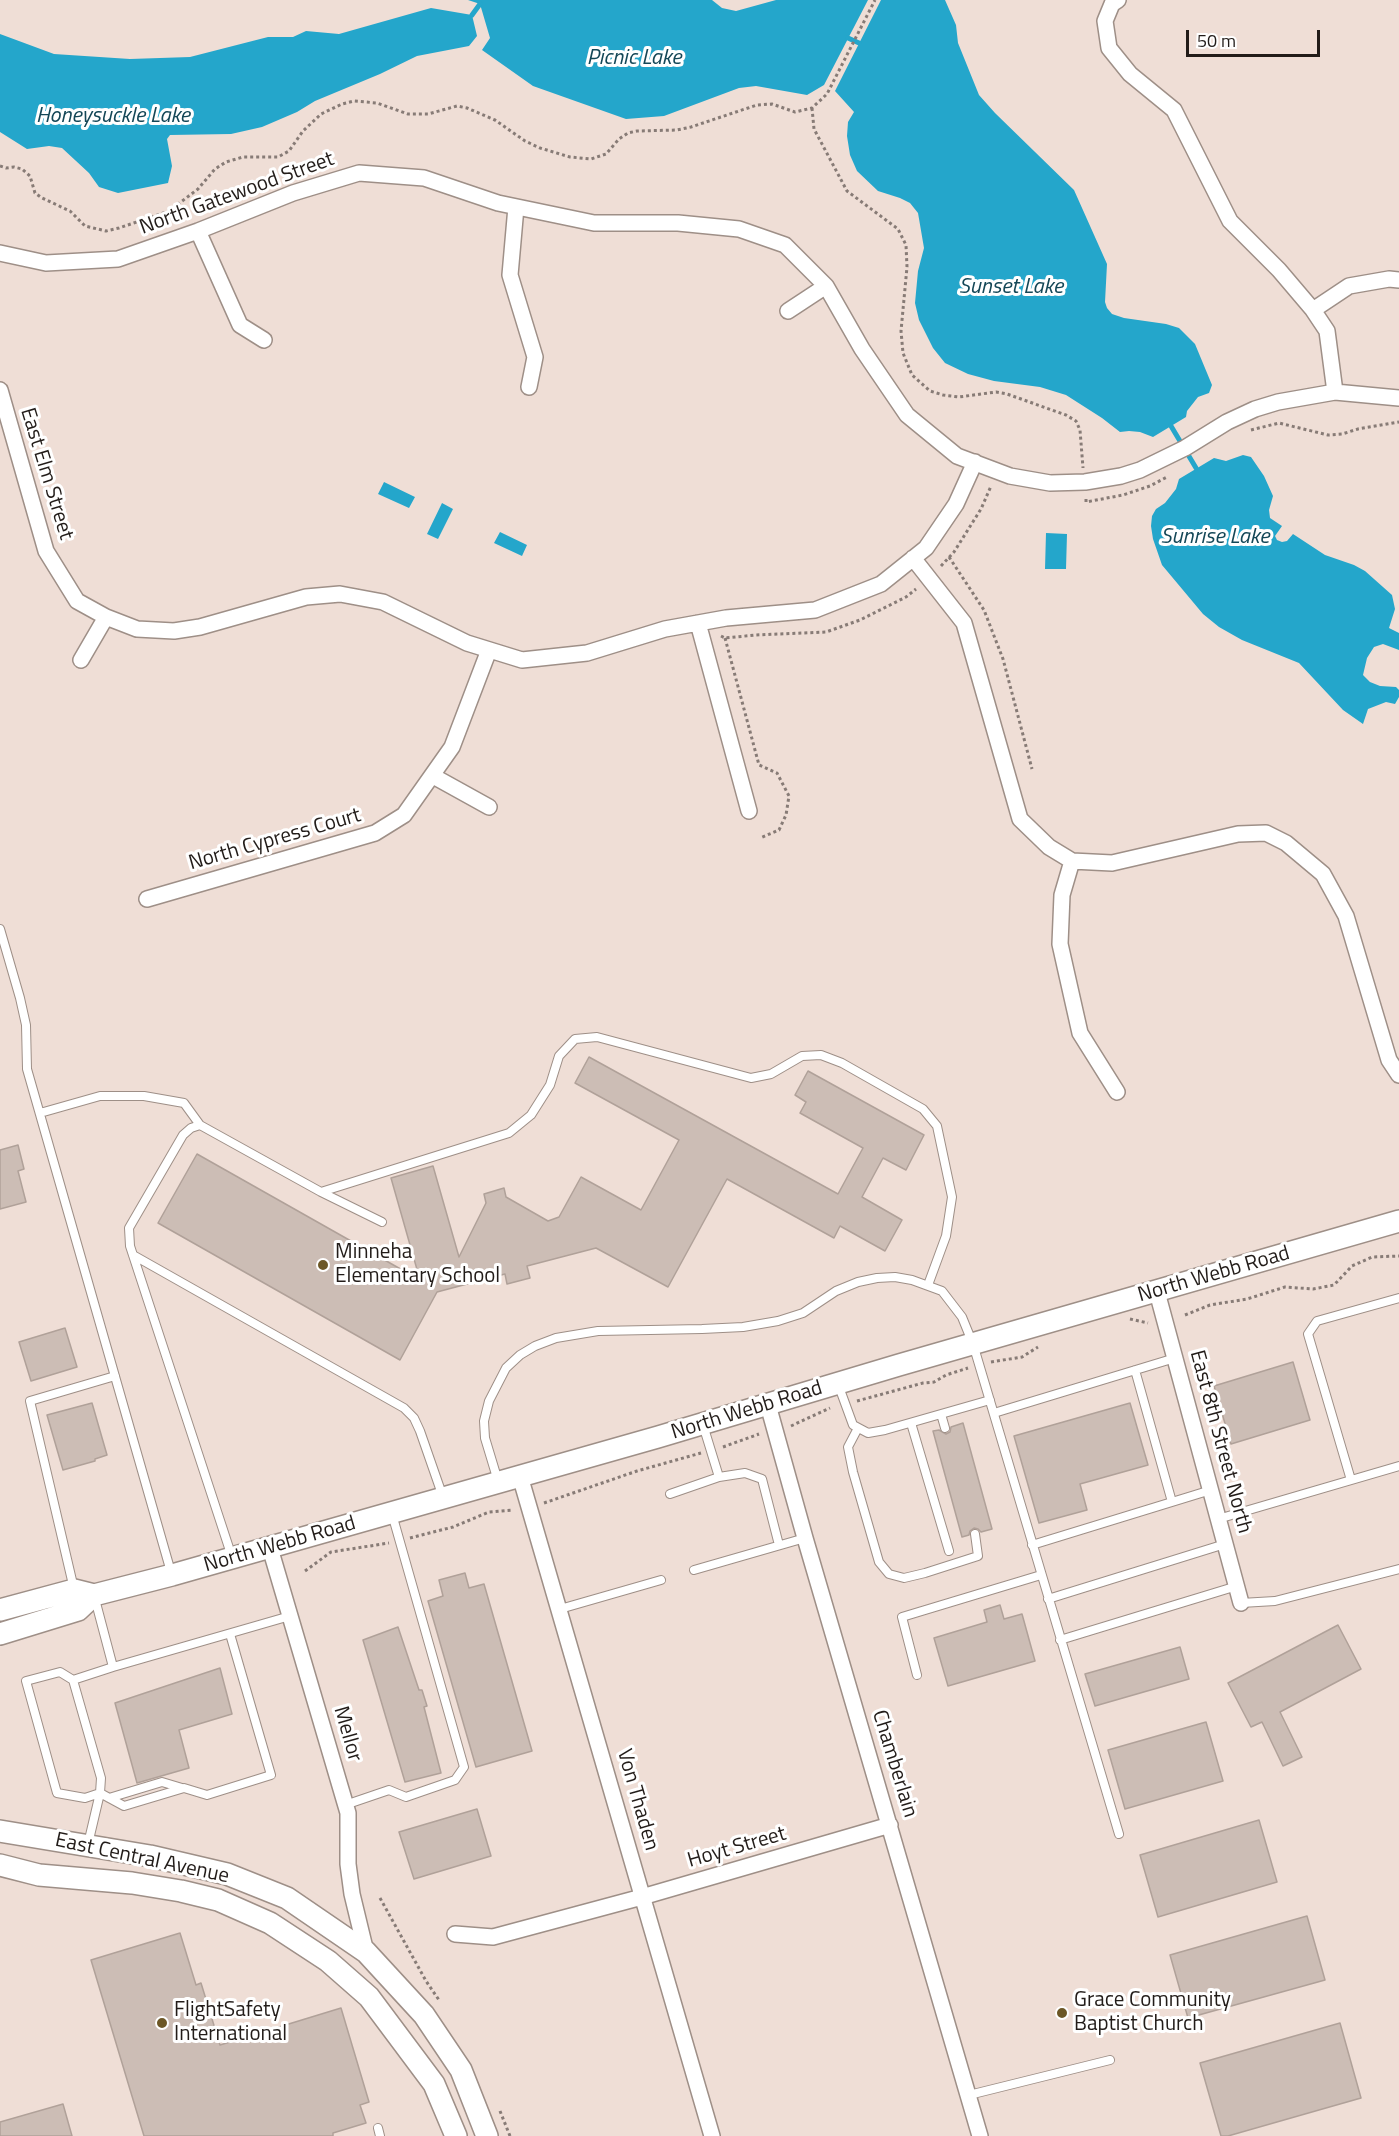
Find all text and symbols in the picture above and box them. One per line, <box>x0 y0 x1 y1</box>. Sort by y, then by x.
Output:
scale bar <box>1189 18 1322 56</box>
text: 50 m <box>1197 27 1236 54</box>
water label: Picnic Lake <box>587 46 681 72</box>
water label: Honeysuckle Lake <box>36 104 190 130</box>
street label: North Gatewood Street <box>136 147 338 241</box>
water label: Sunset Lake <box>959 275 1063 301</box>
street label: East Elm Street <box>14 405 78 543</box>
water label: Sunrise Lake <box>1161 525 1269 551</box>
street label: North Cypress Court <box>186 803 364 877</box>
place label: Minneha Elementary School <box>335 1240 500 1290</box>
street label: North Webb Road <box>1135 1241 1293 1309</box>
marker: Minneha Elementary School <box>316 1258 330 1272</box>
street label: East 8th Street North <box>1183 1348 1257 1536</box>
street label: North Webb Road <box>668 1376 826 1446</box>
street label: North Webb Road <box>201 1511 359 1579</box>
street label: Mellor <box>327 1704 367 1764</box>
street label: Chamberlain <box>866 1707 922 1821</box>
street label: Von Thaden <box>611 1746 663 1854</box>
street label: Hoyt Street <box>685 1822 789 1874</box>
street label: East Central Avenue <box>53 1828 231 1890</box>
place label: Grace Community Baptist Church <box>1074 1988 1231 2038</box>
place label: FlightSafety International <box>174 1998 287 2048</box>
marker: Grace Community Baptist Church <box>1055 2006 1069 2020</box>
marker: FlightSafety International <box>155 2016 169 2030</box>

